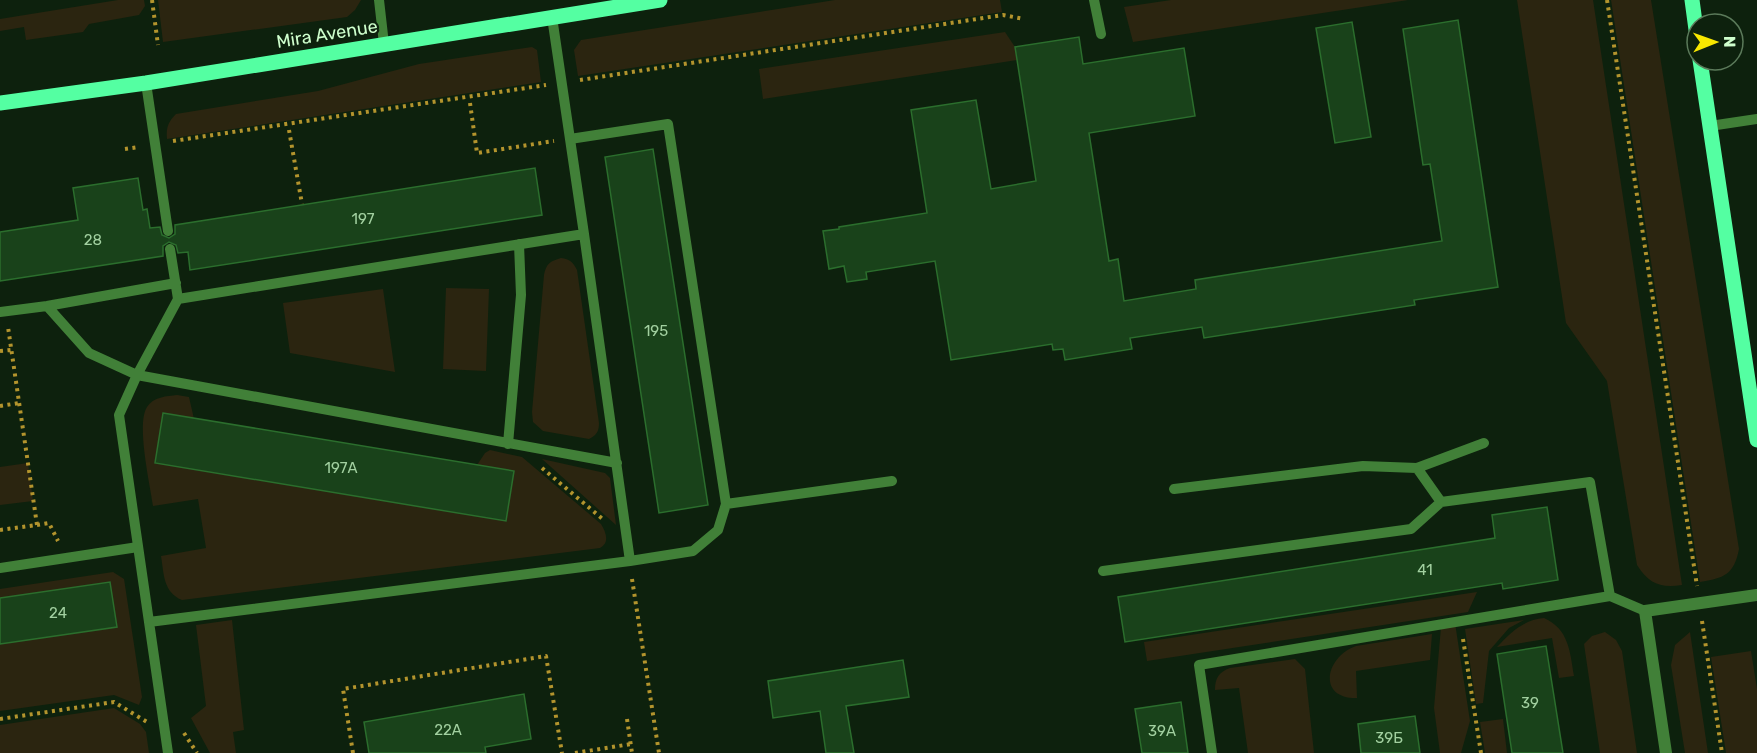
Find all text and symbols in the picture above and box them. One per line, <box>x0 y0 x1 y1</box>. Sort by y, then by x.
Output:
north arrow <box>1685 12 1745 72</box>
street label: Mira Avenue <box>275 15 379 53</box>
text: N <box>1720 36 1739 48</box>
house number: 197 <box>351 210 375 228</box>
house number: 28 <box>84 231 102 249</box>
house number: 195 <box>644 322 668 340</box>
house number: 197А <box>324 459 358 477</box>
house number: 41 <box>1417 561 1433 579</box>
house number: 24 <box>49 604 67 622</box>
house number: 39 <box>1521 694 1539 712</box>
house number: 22А <box>434 721 462 739</box>
house number: 39А <box>1148 722 1176 740</box>
house number: 39Б <box>1375 729 1403 747</box>

